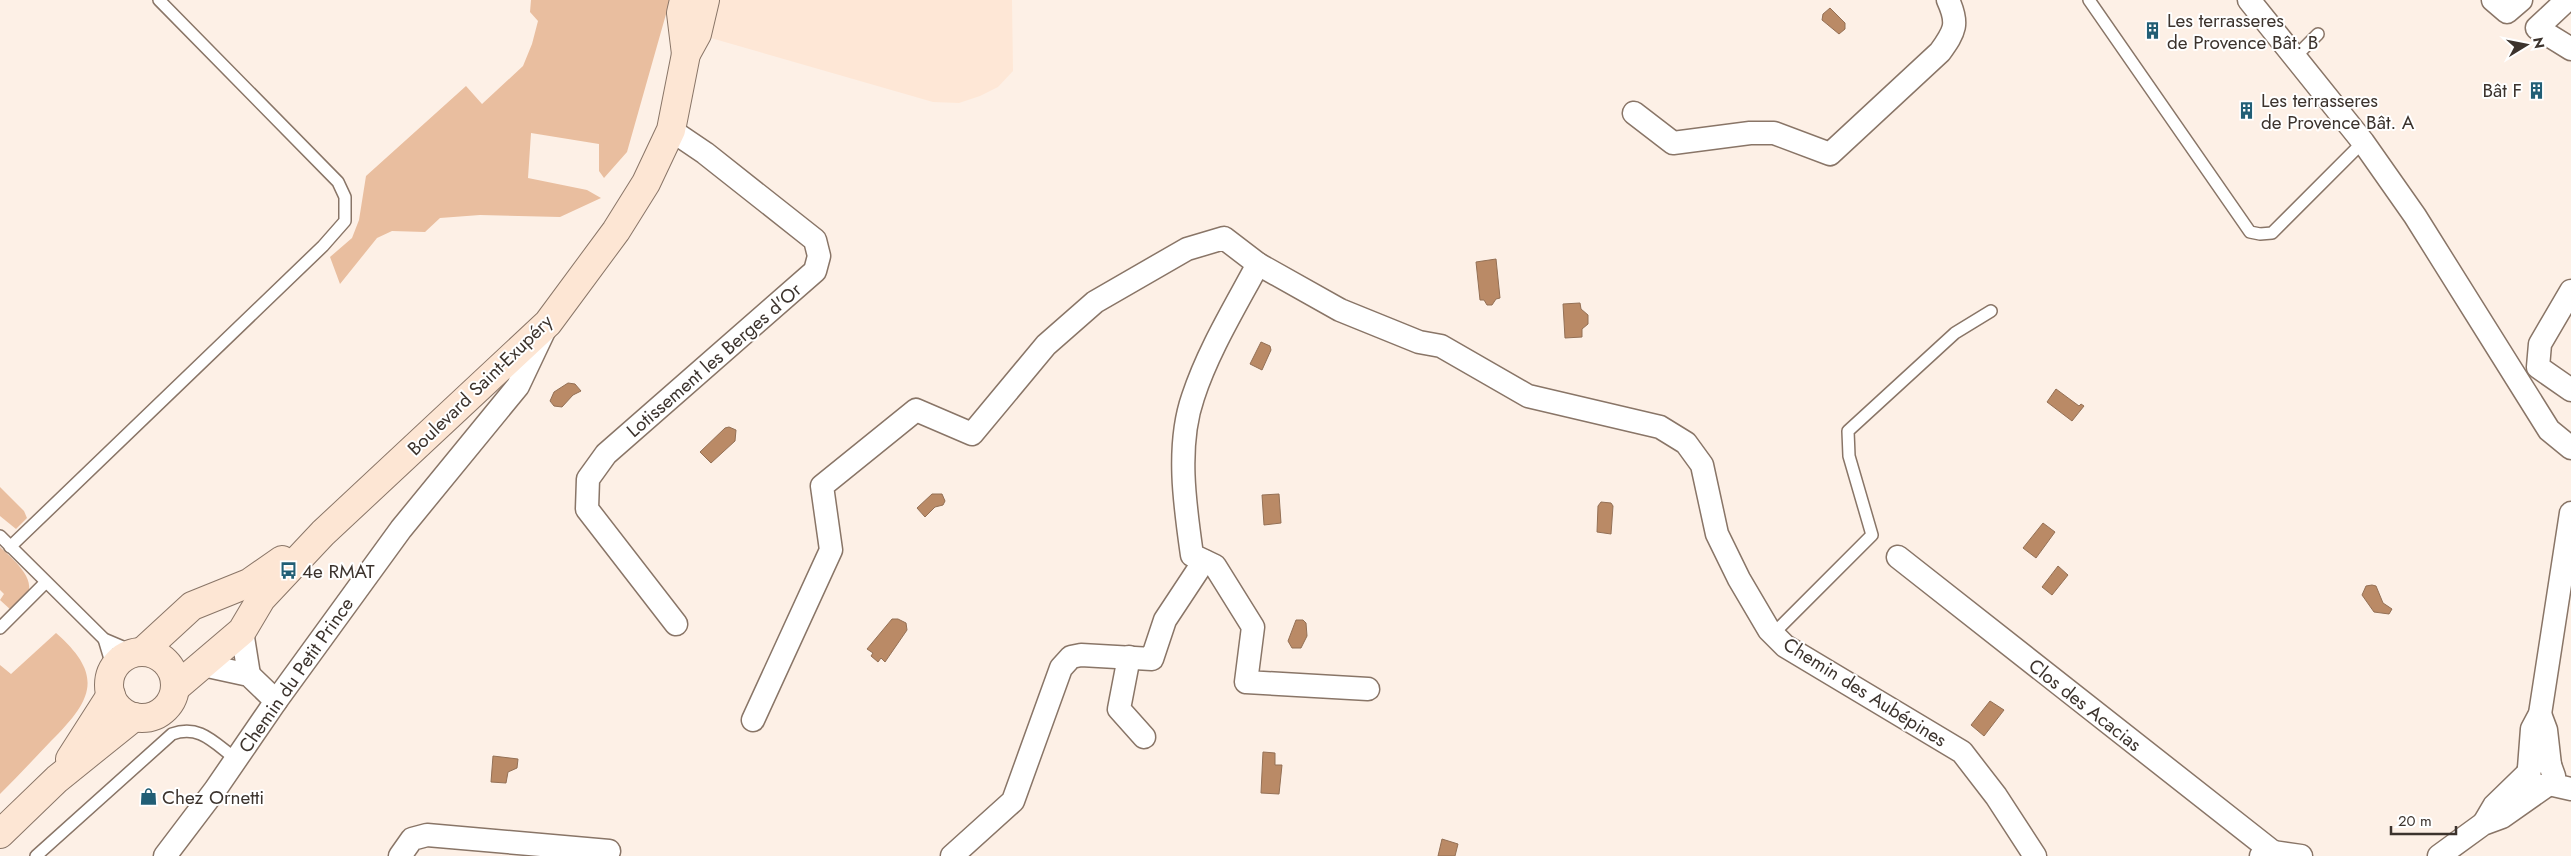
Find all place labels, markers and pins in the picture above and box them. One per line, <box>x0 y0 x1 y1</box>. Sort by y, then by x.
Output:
place label: Les terrasseres de Provence Bât. B <box>2167 7 2318 56</box>
building icon: Les terrasseres de Provence Bât. B <box>2143 21 2163 41</box>
place label: Bât F <box>2482 77 2522 104</box>
building icon: Bât F <box>2526 80 2546 100</box>
place label: Les terrasseres de Provence Bât. A <box>2261 87 2415 136</box>
building icon: Les terrasseres de Provence Bât. A <box>2237 101 2257 121</box>
place label: 4e RMAT <box>302 558 375 585</box>
bus stop icon: 4e RMAT <box>278 561 298 581</box>
place label: Chez Ornetti <box>162 784 264 811</box>
shop icon: Chez Ornetti <box>138 787 158 807</box>

